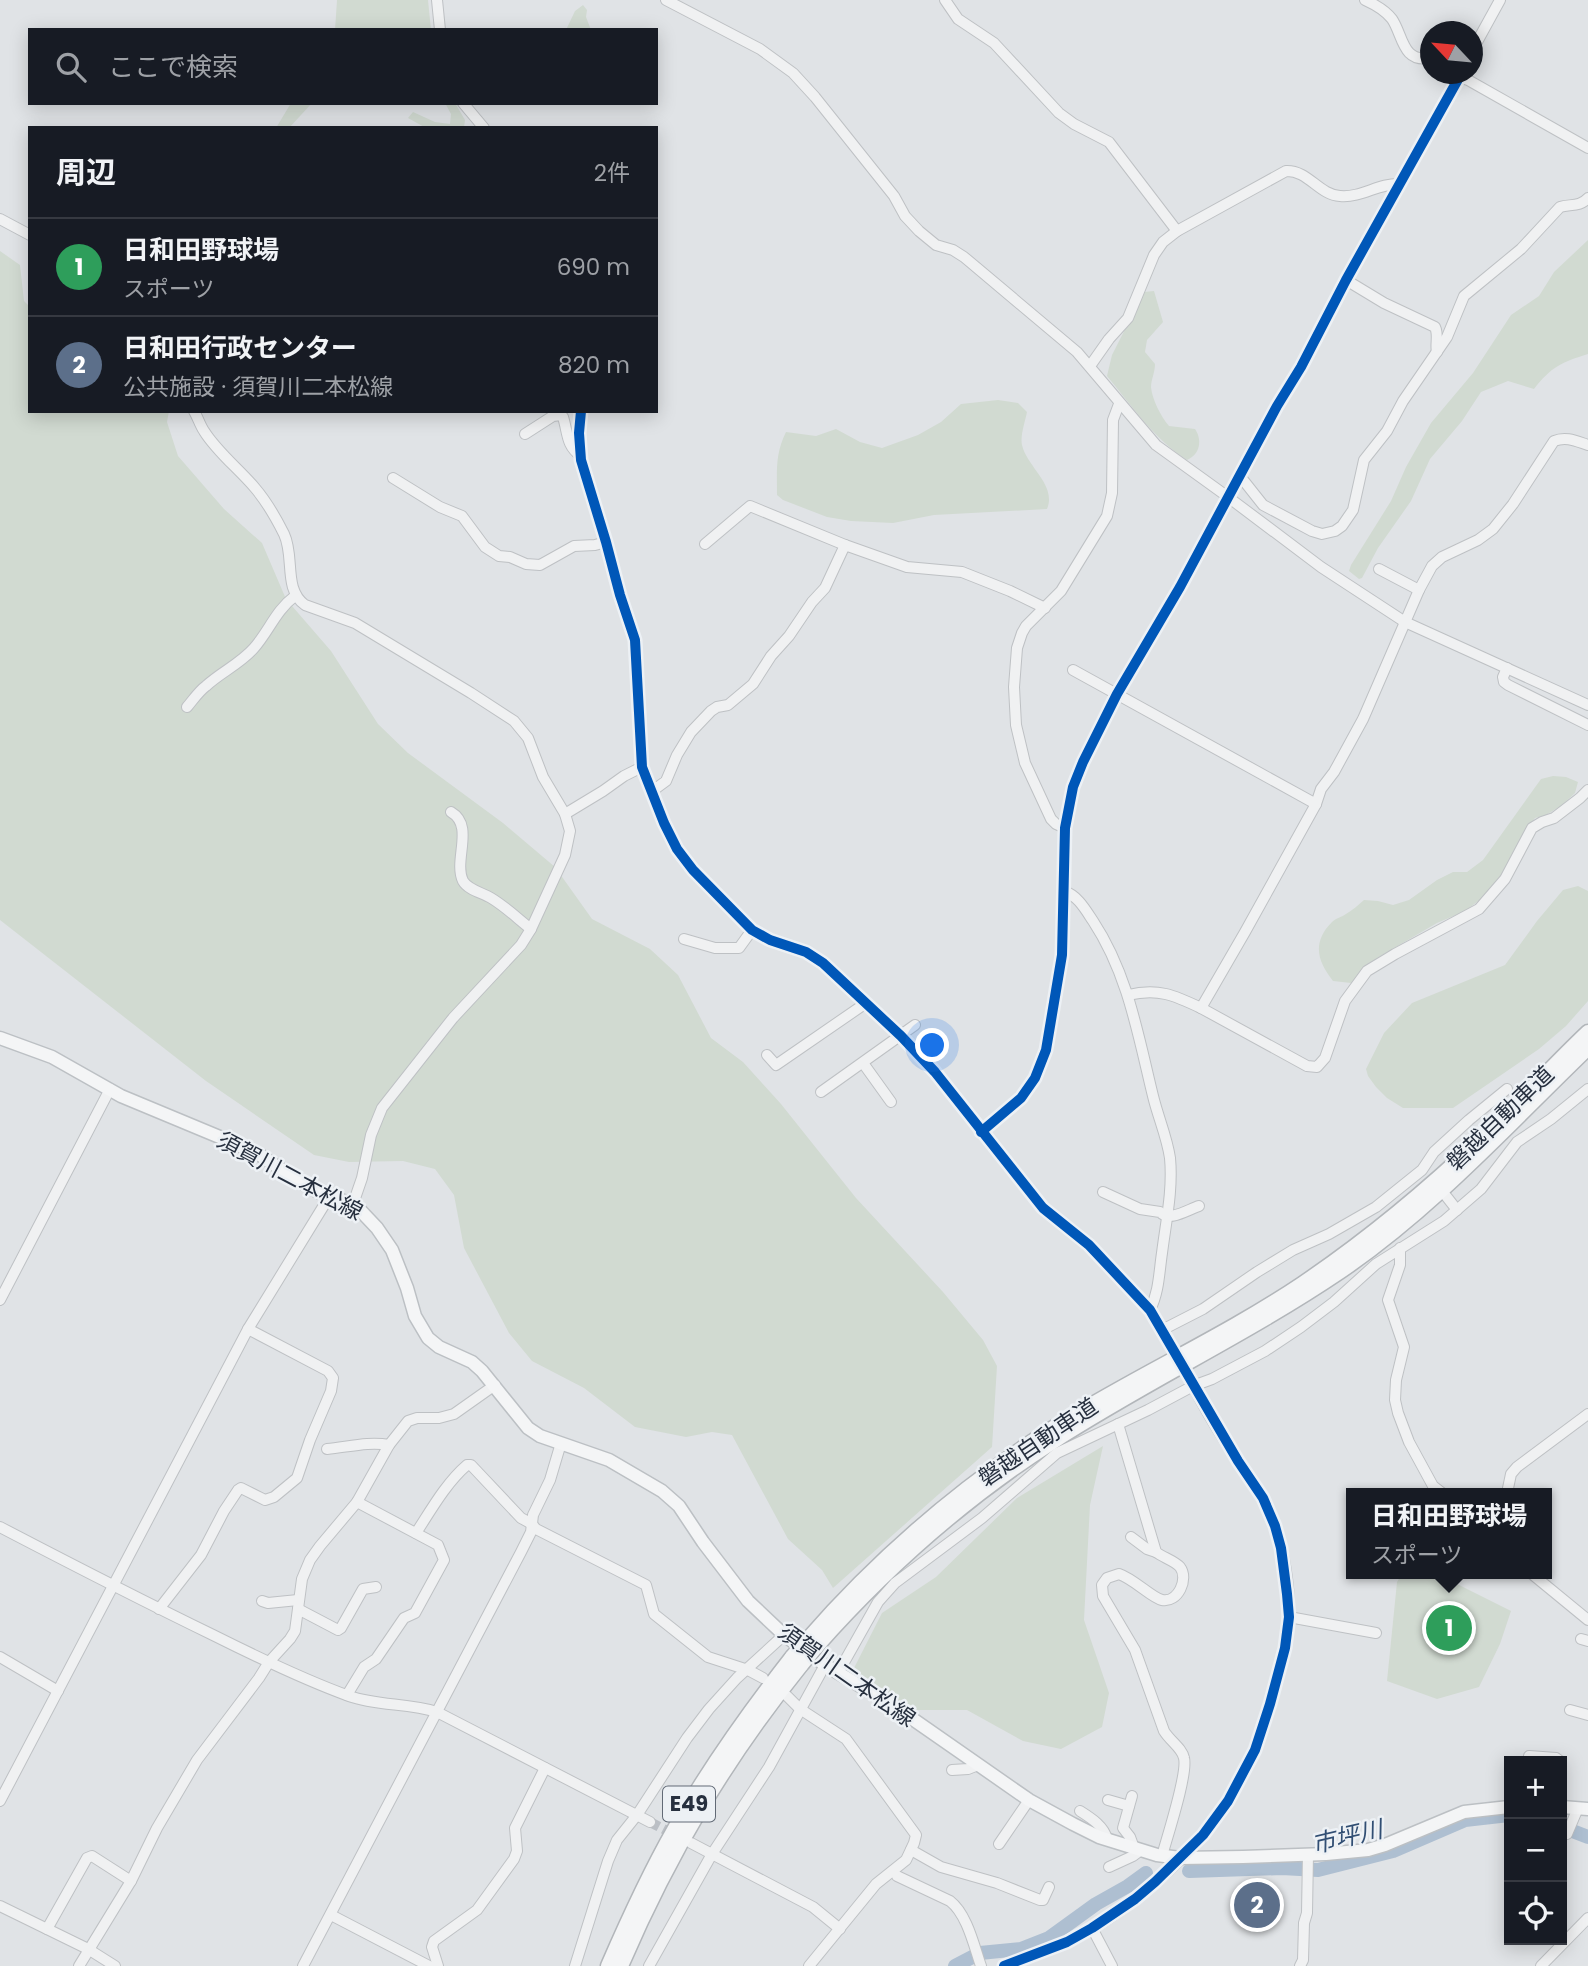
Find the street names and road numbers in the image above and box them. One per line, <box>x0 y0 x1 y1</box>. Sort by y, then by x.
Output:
street label: 磐越自動車道 <box>1439 1059 1561 1177</box>
street label: 須賀川二本松線 <box>211 1124 369 1228</box>
street label: 磐越自動車道 <box>972 1390 1104 1494</box>
street label: 須賀川二本松線 <box>772 1616 922 1734</box>
road number: E49 <box>663 1786 715 1822</box>

